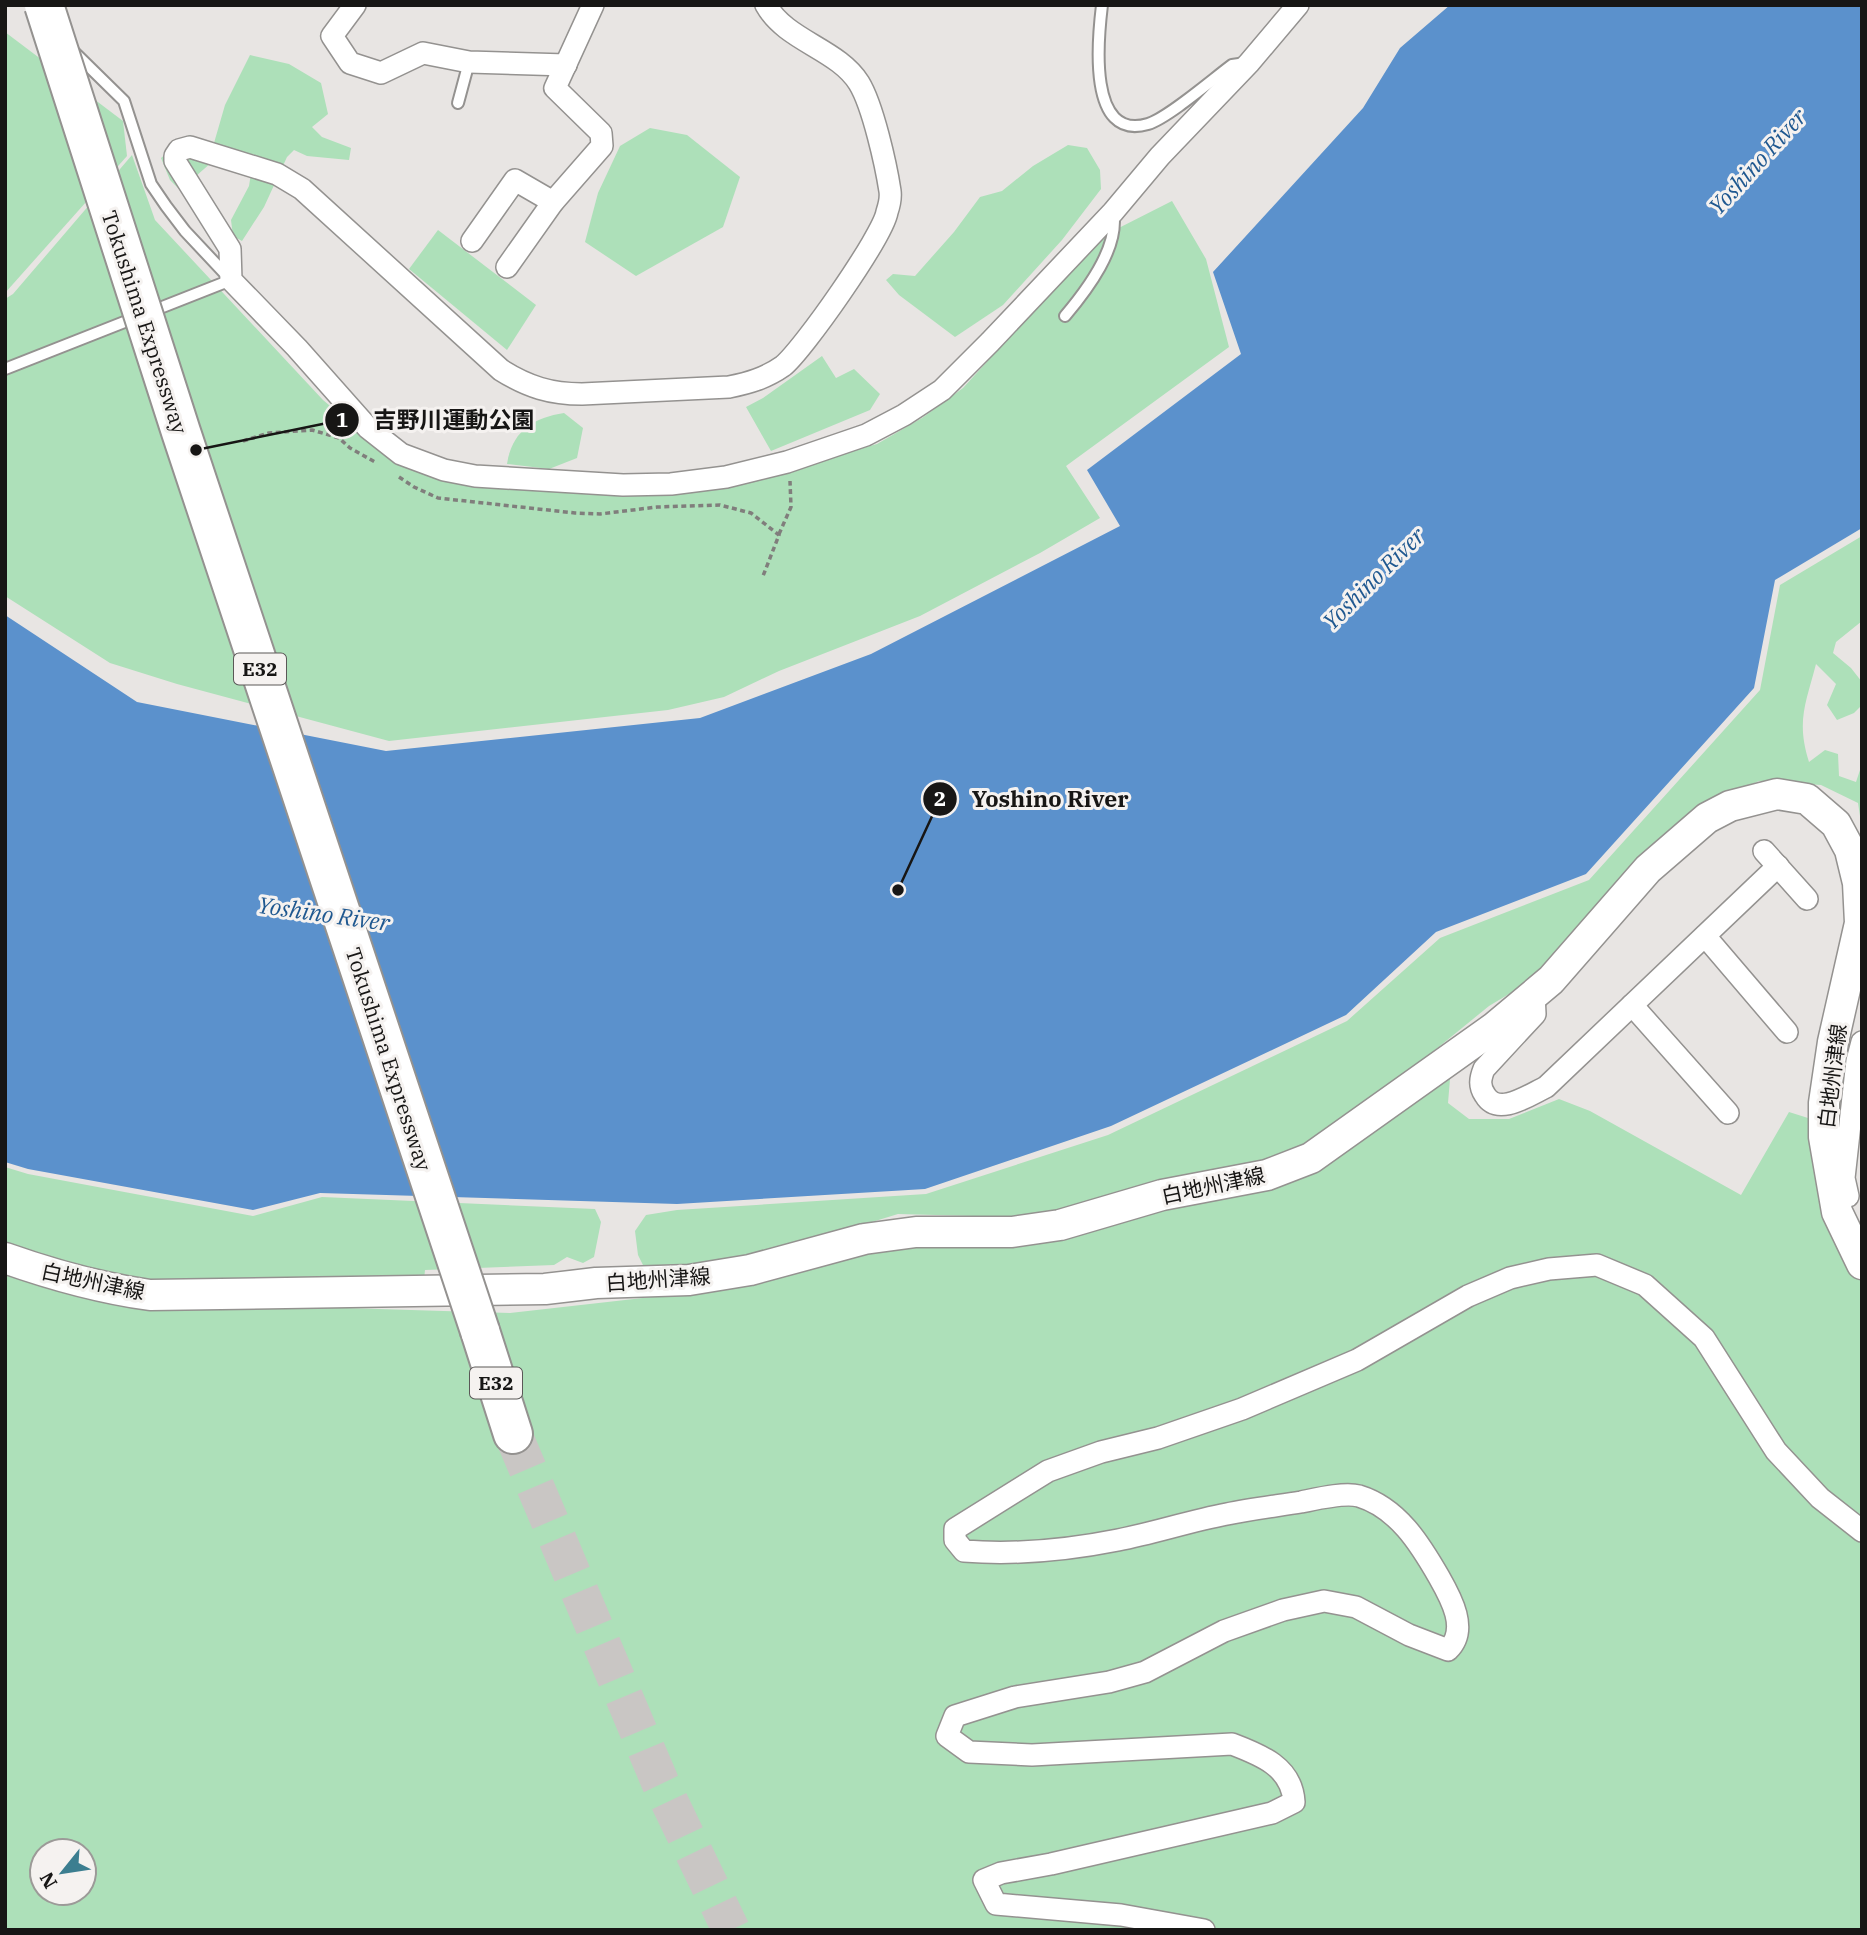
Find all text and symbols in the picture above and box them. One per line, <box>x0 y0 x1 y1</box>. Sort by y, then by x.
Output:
water label: Yoshino River <box>1701 101 1813 220</box>
street label: Tokushima Expressway <box>96 207 195 438</box>
callout: 吉野川運動公園 <box>325 398 549 442</box>
text: 吉野川運動公園 <box>374 404 535 434</box>
text: 1 <box>336 405 348 433</box>
water label: Yoshino River <box>1316 520 1431 635</box>
road number: E32 <box>234 654 286 684</box>
callout: Yoshino River <box>923 777 1143 821</box>
text: Yoshino River <box>971 783 1129 813</box>
text: 2 <box>934 784 946 812</box>
water label: Yoshino River <box>256 889 393 937</box>
street label: Tokushima Expressway <box>340 944 439 1175</box>
street label: 白地州津線 <box>1812 1022 1852 1130</box>
street label: 白地州津線 <box>1159 1160 1267 1210</box>
street label: 白地州津線 <box>39 1256 147 1306</box>
street label: 白地州津線 <box>605 1261 711 1297</box>
road number: E32 <box>470 1368 522 1399</box>
north arrow <box>28 1837 98 1907</box>
text: N <box>34 1868 62 1893</box>

